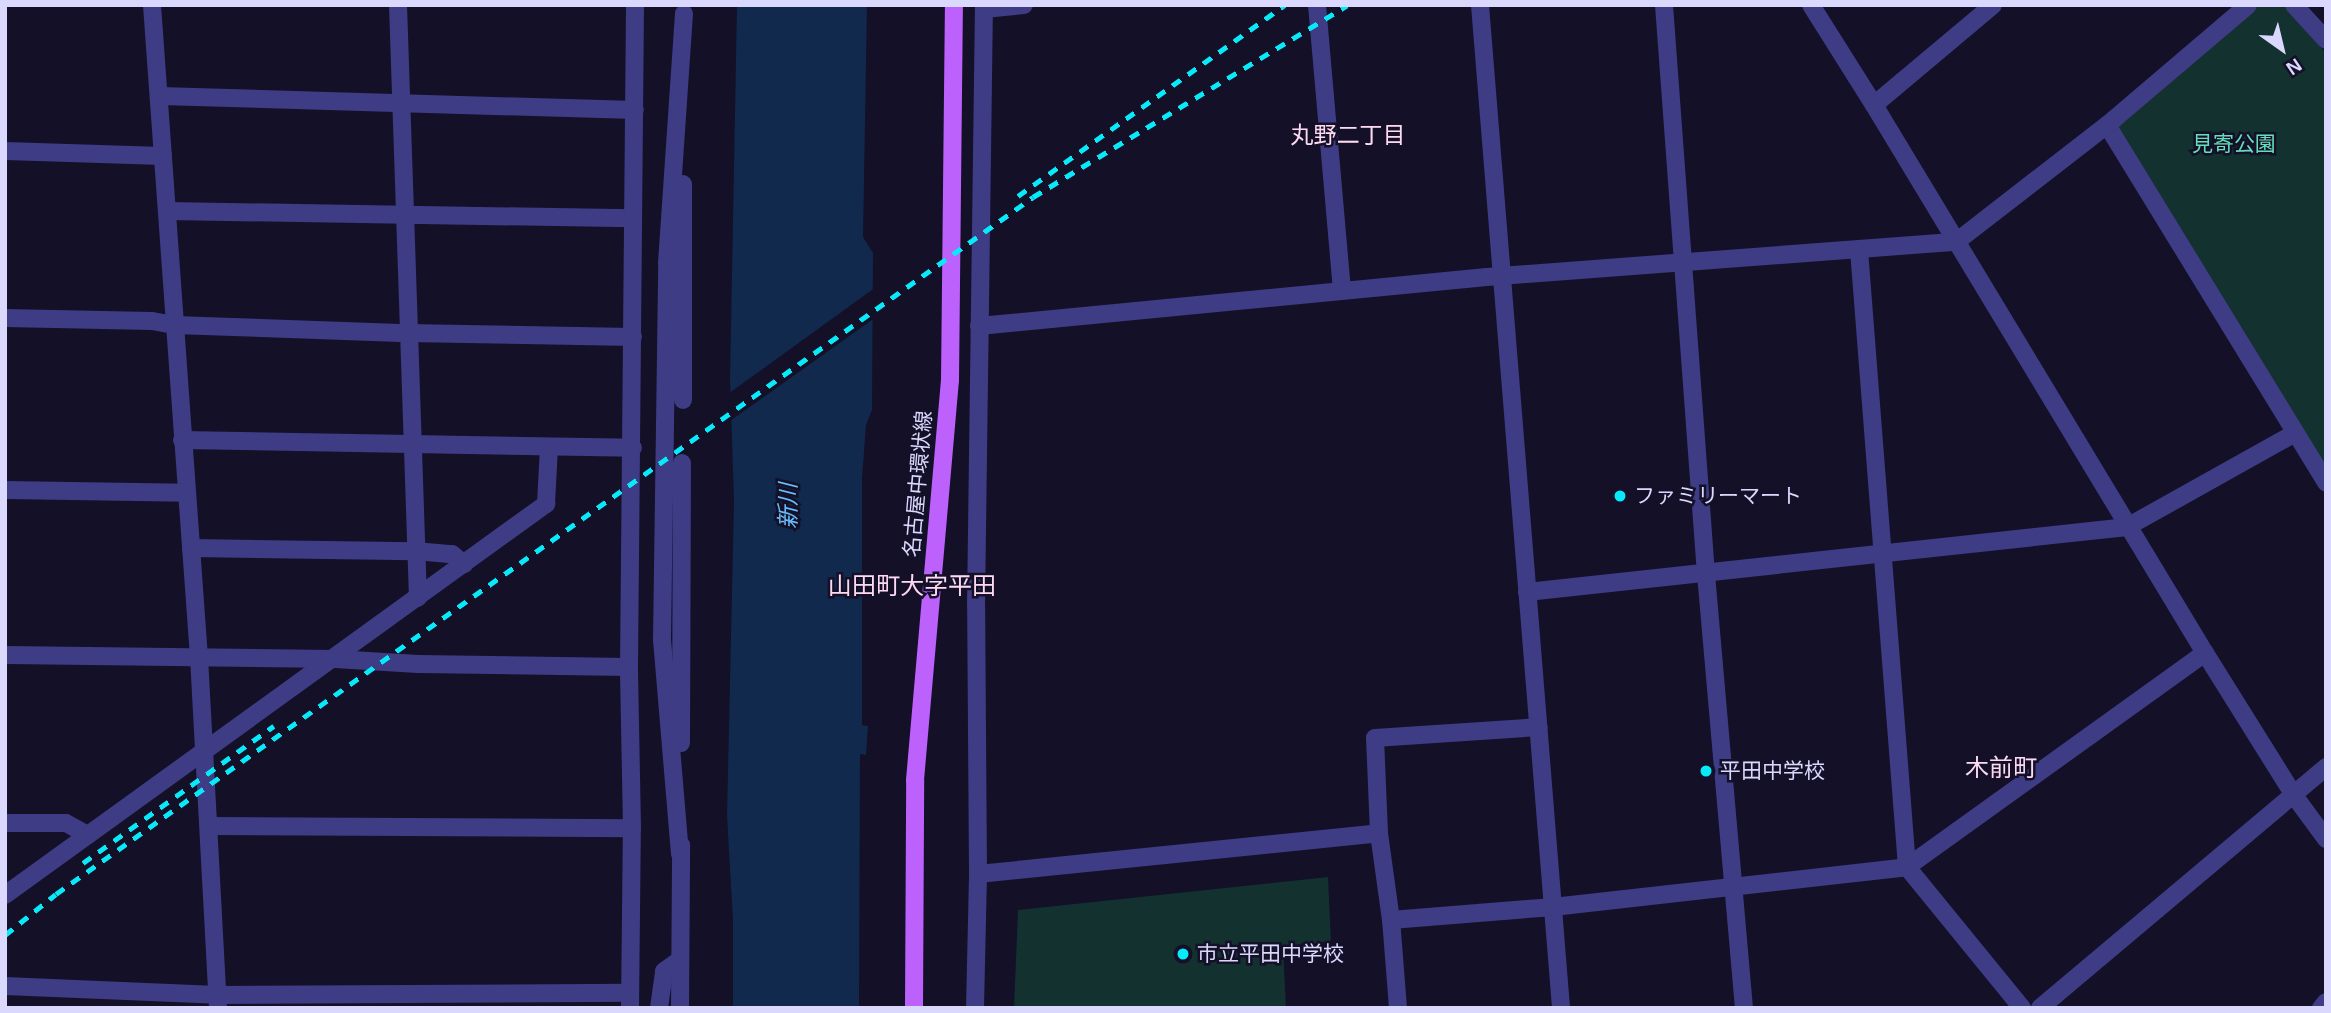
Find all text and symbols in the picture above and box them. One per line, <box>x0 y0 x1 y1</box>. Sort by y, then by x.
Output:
north arrow <box>2247 14 2317 84</box>
text: N <box>2282 54 2306 79</box>
district label: 丸野二丁目 <box>1291 121 1405 149</box>
park label: 見寄公園 <box>2192 131 2276 157</box>
street label: 名古屋中環状線 <box>899 410 937 558</box>
water label: 新川 <box>774 483 802 529</box>
place label: ファミリーマート <box>1634 483 1802 509</box>
marker: ファミリーマート <box>1612 488 1628 504</box>
district label: 山田町大字平田 <box>828 572 996 600</box>
district label: 木前町 <box>1965 754 2037 782</box>
place label: 平田中学校 <box>1720 758 1825 784</box>
marker: 平田中学校 <box>1698 763 1714 779</box>
place label: 市立平田中学校 <box>1197 941 1344 967</box>
marker: 市立平田中学校 <box>1175 946 1191 962</box>

